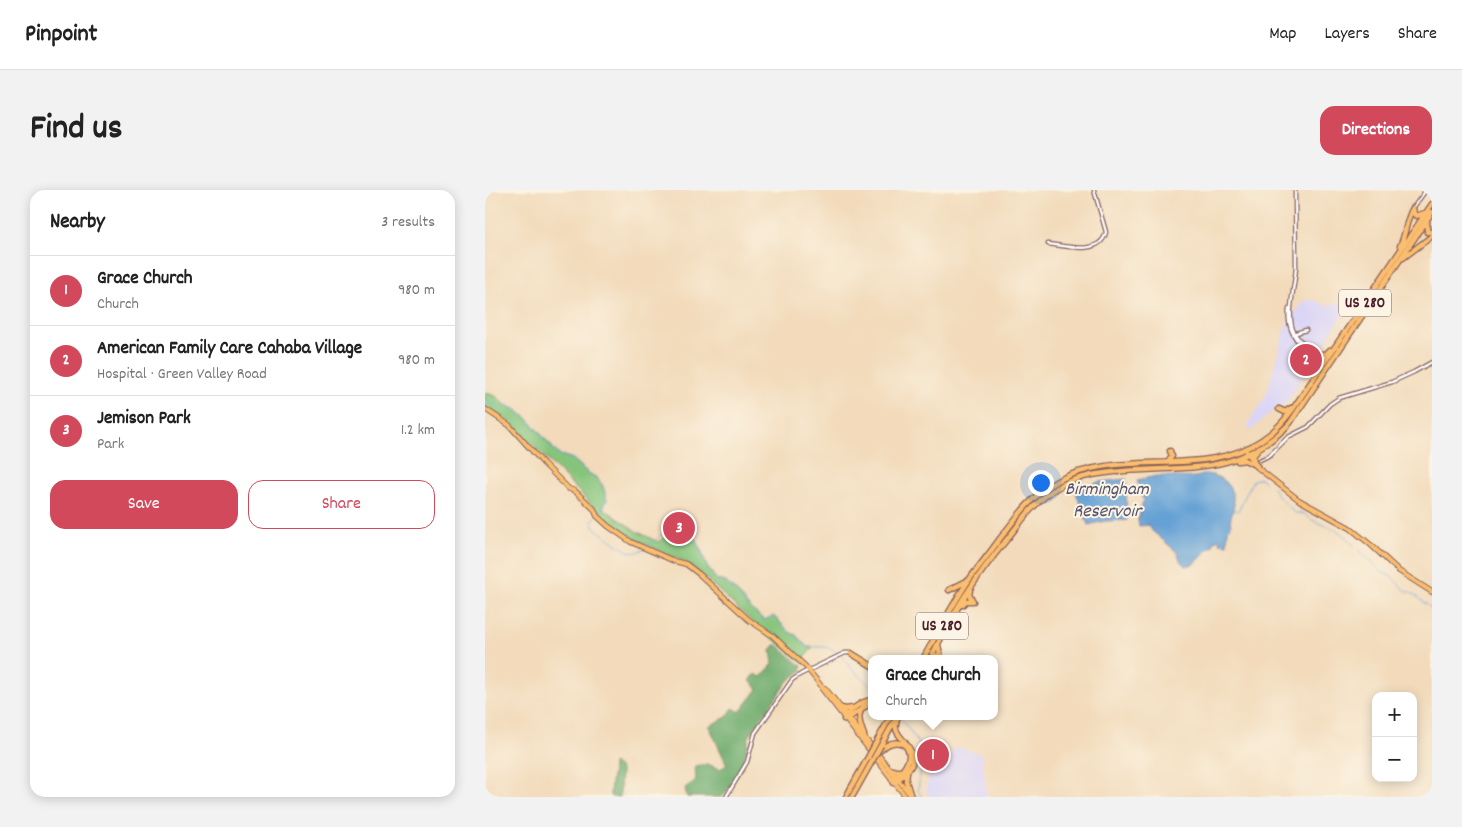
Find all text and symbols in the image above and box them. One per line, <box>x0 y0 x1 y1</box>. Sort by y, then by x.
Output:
text: Pinpoint <box>25 18 97 52</box>
text: Map <box>1269 22 1296 47</box>
text: Layers <box>1324 22 1370 47</box>
text: Share <box>1398 22 1437 47</box>
text: Find us <box>30 105 122 155</box>
button: Directions <box>1320 106 1432 155</box>
text: Nearby <box>50 208 105 238</box>
text: 3 results <box>381 211 435 234</box>
text: Grace Church <box>97 266 193 293</box>
text: 1 <box>64 279 68 302</box>
text: 980 m <box>398 279 435 302</box>
road number: US 280 <box>1339 290 1391 316</box>
text: Church <box>97 293 139 316</box>
text: American Family Care Cahaba Village <box>97 336 362 363</box>
pin: 2 <box>1290 341 1322 379</box>
text: 2 <box>63 349 70 372</box>
text: 980 m <box>398 349 435 372</box>
text: Hospital · Green Valley Road <box>97 363 267 386</box>
text: Jemison Park <box>97 406 191 433</box>
text: 3 <box>62 419 70 442</box>
text: 1.2 km <box>401 419 435 442</box>
text: Park <box>97 433 124 456</box>
your location <box>1028 470 1054 496</box>
water label: Birmingham Reservoir <box>1065 477 1150 526</box>
button: Save <box>50 480 238 529</box>
button: Share <box>248 480 435 529</box>
pin: 3 <box>663 509 695 547</box>
road number: US 280 <box>916 612 968 640</box>
popup <box>868 655 998 720</box>
text: Grace Church <box>885 663 981 690</box>
text: Church <box>885 690 927 713</box>
map controls <box>1372 692 1417 782</box>
button: + <box>1372 692 1417 737</box>
pin: 1 <box>917 736 949 774</box>
button: − <box>1372 737 1417 782</box>

